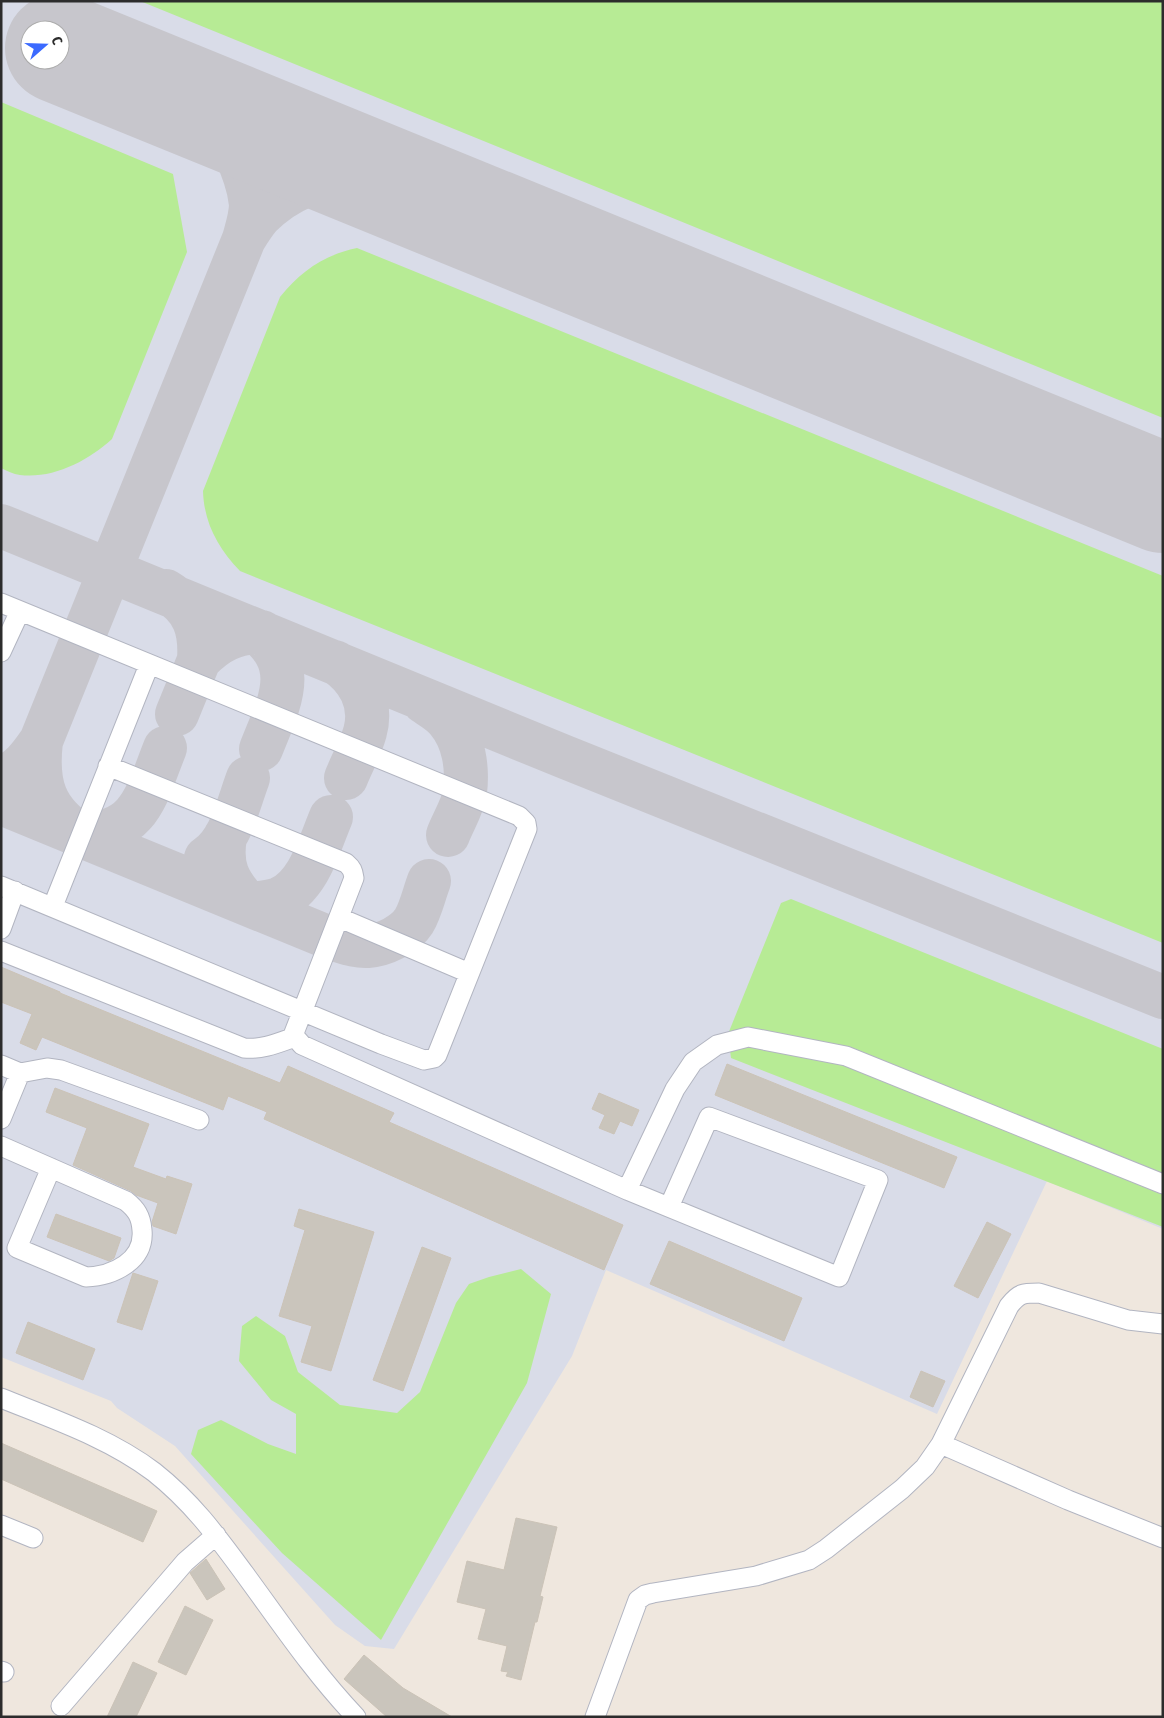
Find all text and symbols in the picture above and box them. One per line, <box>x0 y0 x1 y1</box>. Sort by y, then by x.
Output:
north arrow <box>20 20 70 70</box>
text: С <box>48 34 66 48</box>

